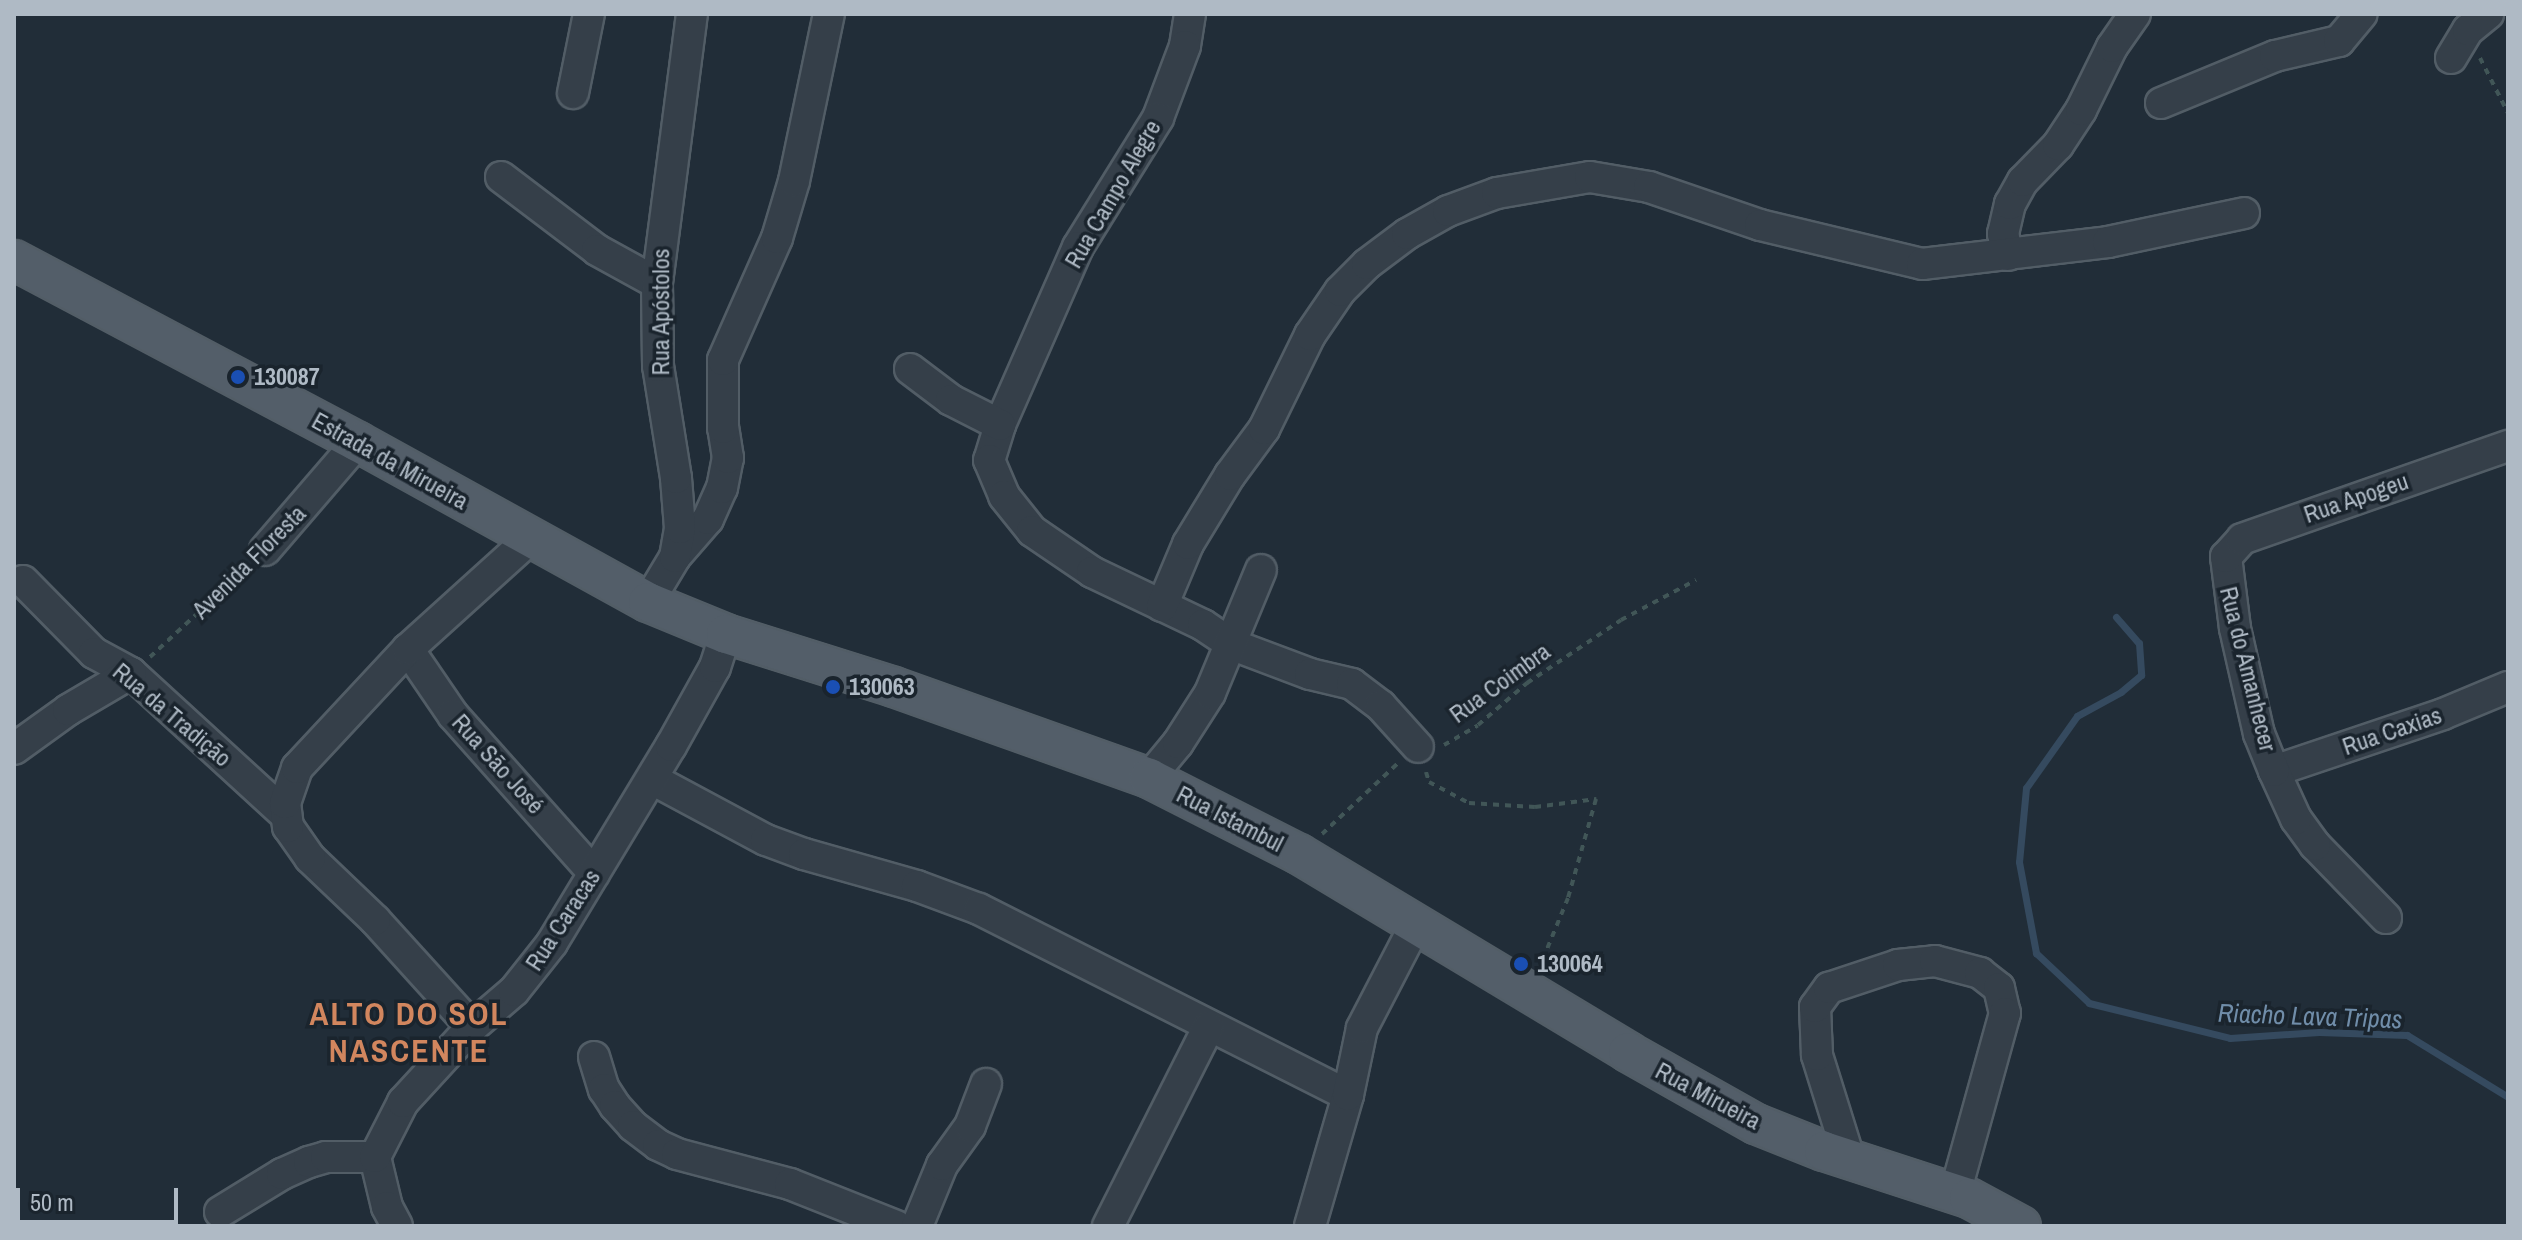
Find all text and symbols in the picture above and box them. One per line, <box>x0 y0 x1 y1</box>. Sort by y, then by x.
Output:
street label: Rua Campo Alegre <box>1059 114 1167 274</box>
street label: Rua Apóstolos <box>647 248 675 376</box>
place label: 130087 <box>254 363 320 391</box>
marker: 130087 <box>229 368 247 386</box>
street label: Estrada da Mirueira <box>307 406 473 516</box>
street label: Rua Apogeu <box>2300 467 2412 529</box>
street label: Avenida Floresta <box>186 499 312 625</box>
street label: Rua do Amanhecer <box>2214 583 2282 755</box>
street label: Rua Coimbra <box>1444 637 1556 729</box>
street label: Rua da Tradição <box>107 657 237 773</box>
place label: 130063 <box>849 673 915 701</box>
marker: 130063 <box>824 678 842 696</box>
street label: Rua Caxias <box>2339 701 2445 761</box>
street label: Rua São José <box>446 708 550 820</box>
street label: Rua Istambul <box>1172 780 1288 858</box>
street label: Rua Caracas <box>520 864 606 976</box>
place label: 130064 <box>1537 950 1603 978</box>
marker: 130064 <box>1512 955 1530 973</box>
district label: ALTO DO SOL NASCENTE <box>310 996 508 1071</box>
water label: Riacho Lava Tripas <box>2217 997 2403 1035</box>
street label: Rua Mirueira <box>1651 1056 1765 1136</box>
scale bar <box>20 1172 182 1222</box>
text: 50 m <box>30 1186 74 1218</box>

